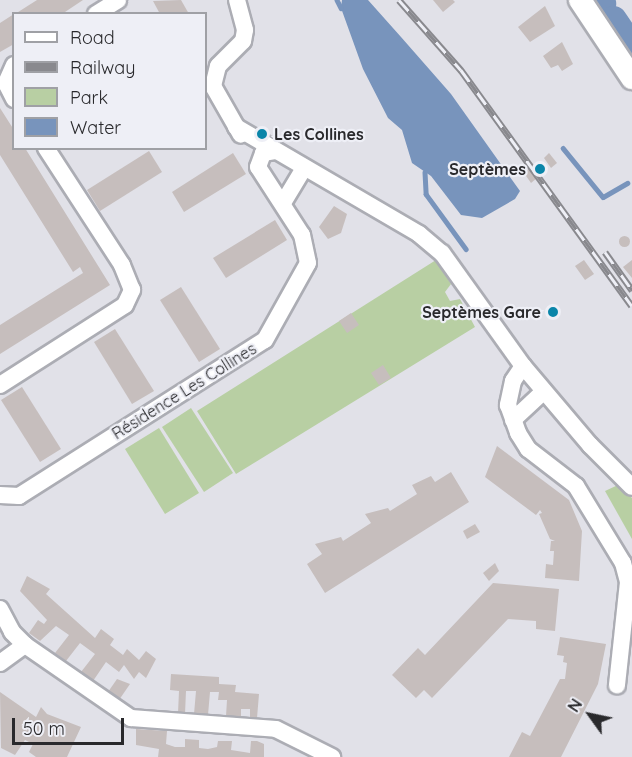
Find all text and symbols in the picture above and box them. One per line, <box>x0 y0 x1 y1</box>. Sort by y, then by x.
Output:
legend <box>12 12 207 150</box>
text: Road <box>70 26 115 49</box>
text: Railway <box>70 56 136 79</box>
text: Park <box>70 86 108 109</box>
text: Water <box>70 116 121 139</box>
place label: Les Collines <box>274 124 364 144</box>
marker: Les Collines <box>255 127 269 141</box>
place label: Septèmes <box>449 159 526 179</box>
marker: Septèmes <box>531 160 549 178</box>
place label: Septèmes Gare <box>422 302 541 322</box>
marker: Septèmes Gare <box>546 305 560 319</box>
street label: Résidence Les Collines <box>108 339 260 443</box>
north arrow <box>560 685 620 745</box>
text: N <box>563 695 586 716</box>
scale bar <box>15 706 128 744</box>
text: 50 m <box>23 717 65 740</box>

